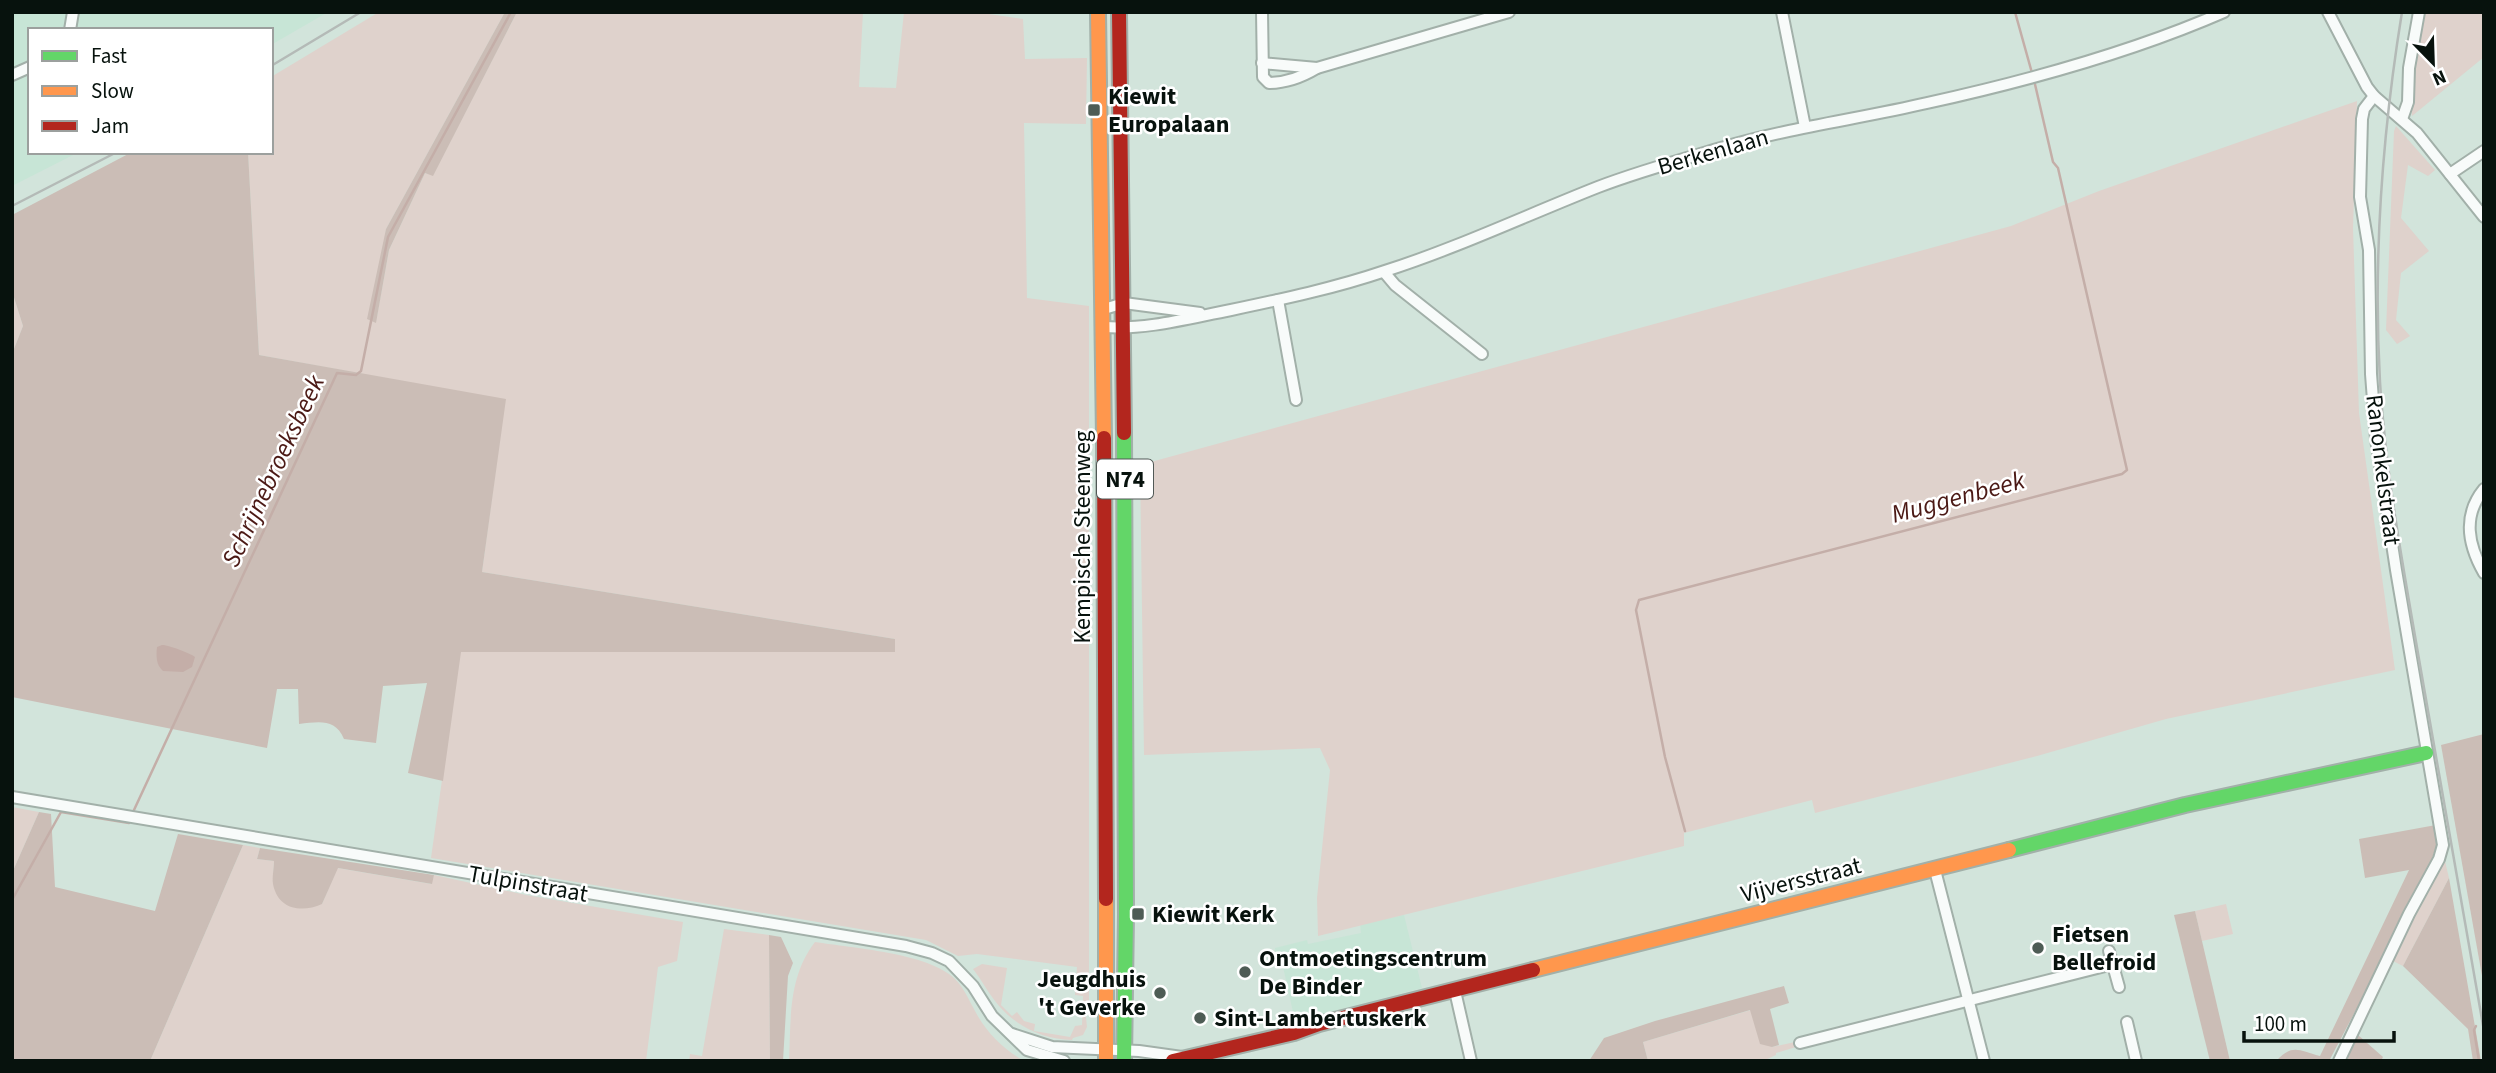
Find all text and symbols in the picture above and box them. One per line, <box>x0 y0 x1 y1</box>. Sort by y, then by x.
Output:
legend <box>28 28 273 154</box>
north arrow <box>2398 28 2468 98</box>
text: Fast <box>91 41 127 71</box>
text: N <box>2428 62 2450 92</box>
text: Slow <box>91 76 134 106</box>
place label: Kiewit Europalaan <box>1108 79 1229 142</box>
marker: Kiewit Europalaan <box>1086 102 1102 118</box>
text: Jam <box>91 111 129 141</box>
street label: Berkenlaan <box>1653 119 1773 185</box>
water label: Schrijnebroeksbeek <box>212 368 334 573</box>
street label: Ranonkelstraat <box>2356 393 2410 547</box>
street label: Kempische Steenweg <box>1065 430 1100 644</box>
road number: N74 <box>1097 460 1153 499</box>
water label: Muggenbeek <box>1887 461 2029 533</box>
street label: Vijversstraat <box>1737 848 1865 912</box>
street label: Tulpinstraat <box>466 856 590 912</box>
place label: Kiewit Kerk <box>1152 897 1275 932</box>
marker: Kiewit Kerk <box>1130 906 1146 922</box>
place label: Fietsen Bellefroid <box>2052 917 2156 980</box>
marker: Fietsen Bellefroid <box>2030 940 2046 956</box>
place label: Ontmoetingscentrum De Binder <box>1259 941 1487 1004</box>
place label: Jeugdhuis 't Geverke <box>1037 962 1146 1025</box>
marker: Ontmoetingscentrum De Binder <box>1237 964 1253 980</box>
marker: Jeugdhuis 't Geverke <box>1152 985 1168 1001</box>
scale bar <box>2244 1000 2394 1044</box>
place label: Sint-Lambertuskerk <box>1214 1001 1427 1036</box>
text: 100 m <box>2254 1009 2307 1039</box>
marker: Sint-Lambertuskerk <box>1192 1010 1208 1026</box>

